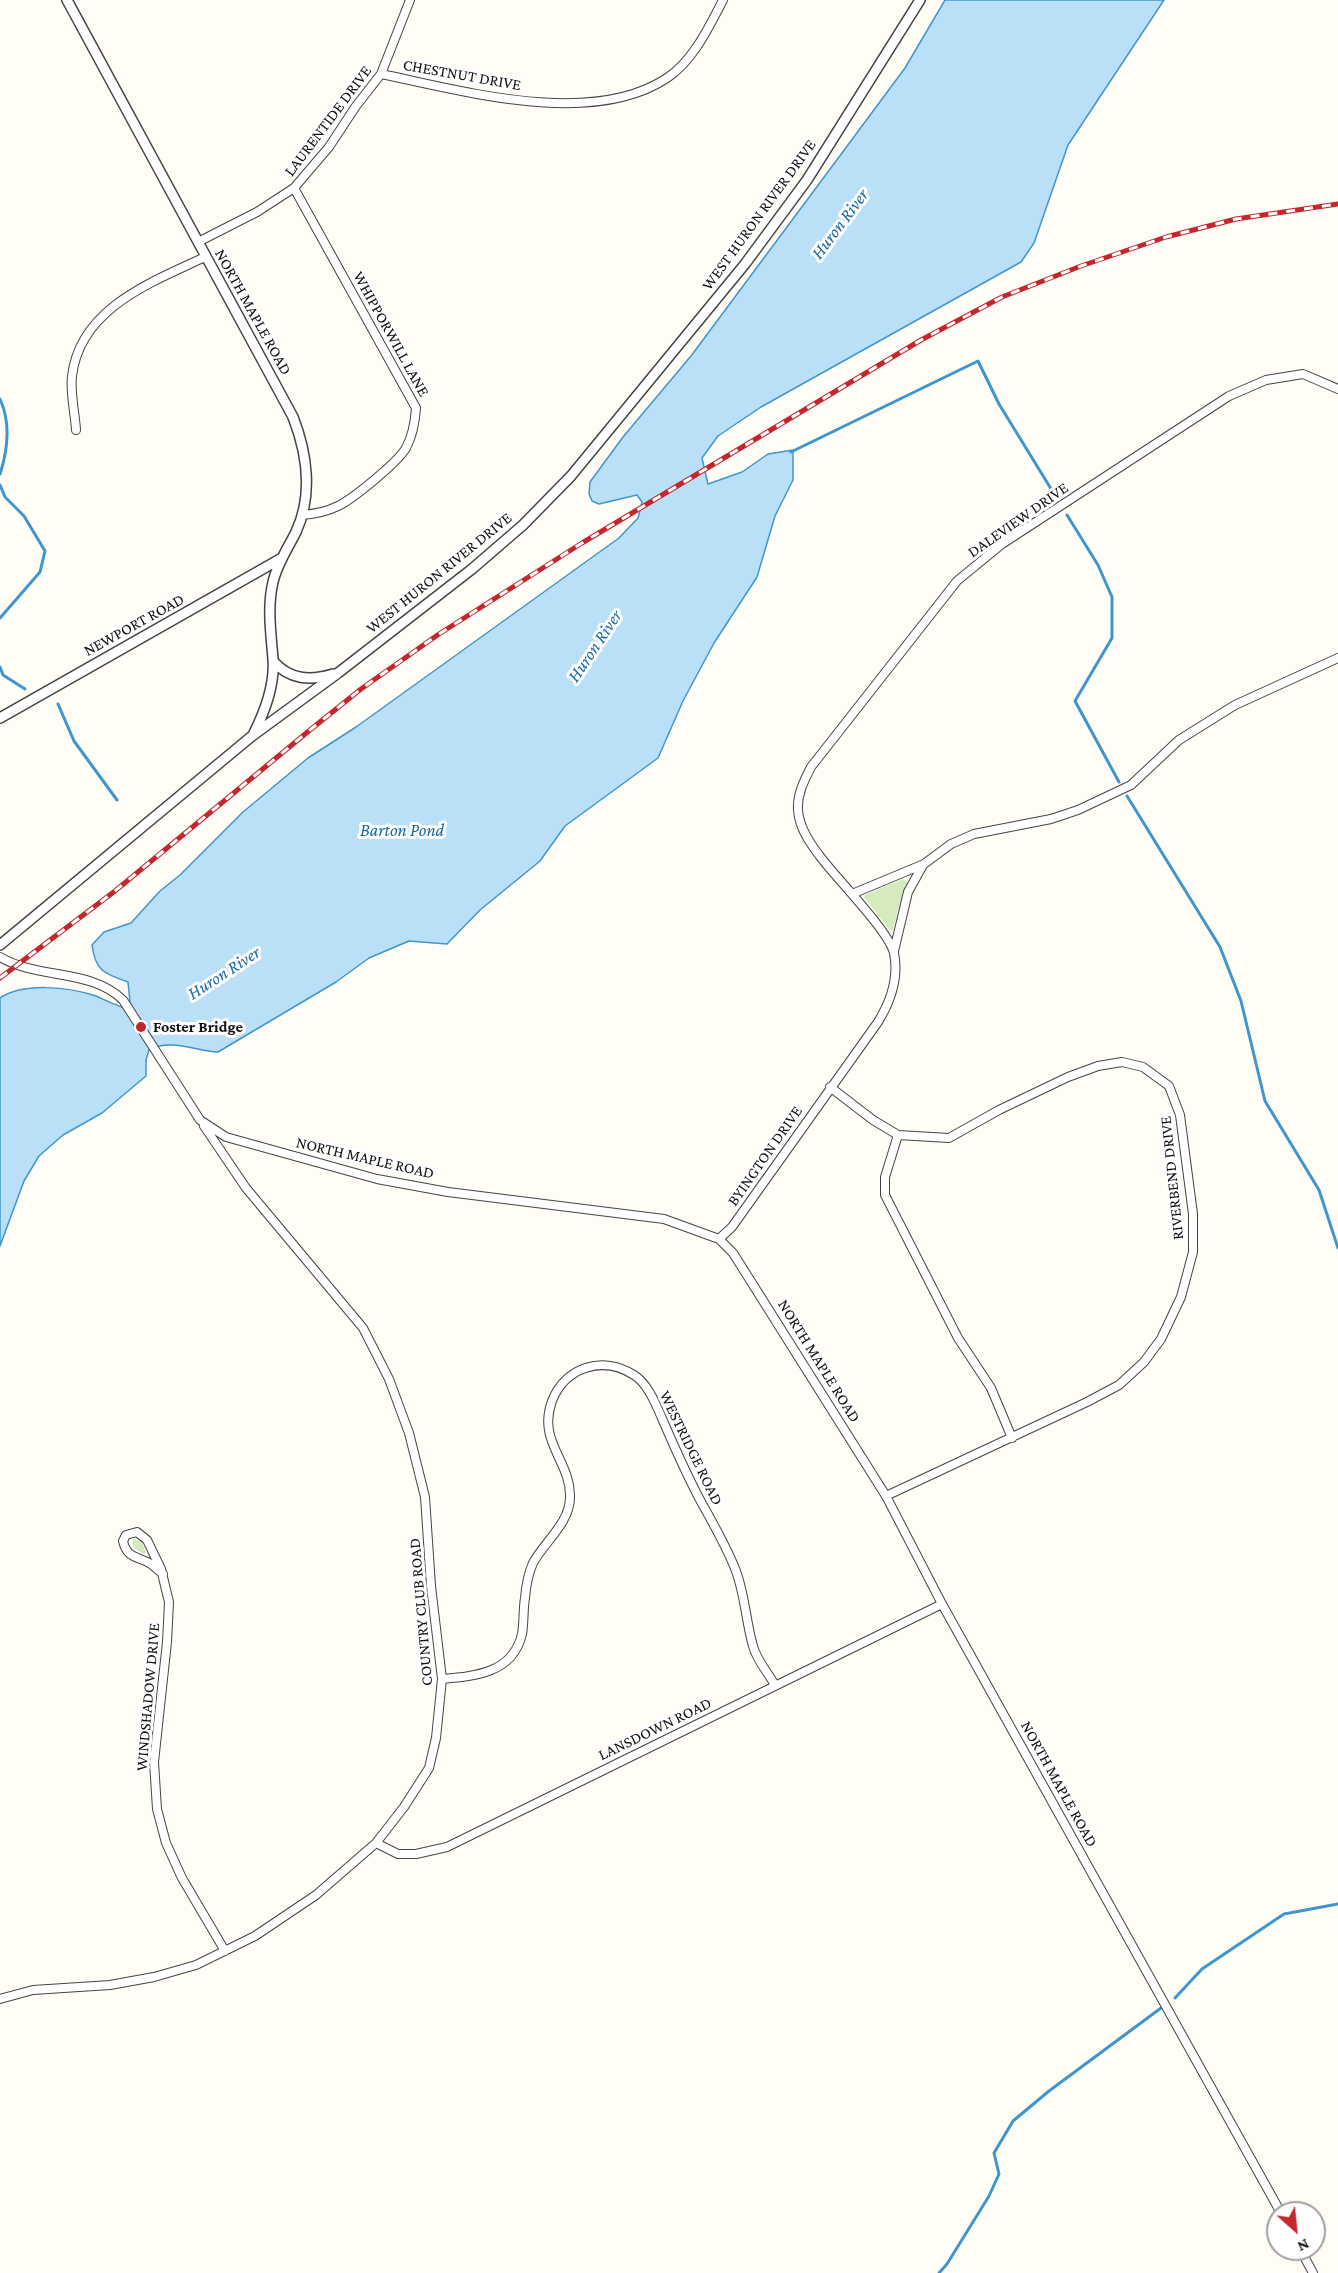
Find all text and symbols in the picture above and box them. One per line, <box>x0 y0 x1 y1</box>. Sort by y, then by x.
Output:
street label: CHESTNUT DRIVE <box>401 55 523 95</box>
street label: LAURENTIDE DRIVE <box>280 62 376 180</box>
street label: WEST HURON RIVER DRIVE <box>698 136 820 294</box>
water label: Huron River <box>807 185 873 263</box>
street label: NORTH MAPLE ROAD <box>210 246 296 378</box>
street label: WHIPPORWILL LANE <box>349 268 433 400</box>
street label: DALEVIEW DRIVE <box>964 478 1072 562</box>
street label: WEST HURON RIVER DRIVE <box>362 508 516 638</box>
street label: NEWPORT ROAD <box>80 590 188 660</box>
water label: Huron River <box>563 606 627 686</box>
water label: Barton Pond <box>360 819 444 841</box>
water label: Huron River <box>184 942 264 1004</box>
place label: Foster Bridge <box>153 1017 243 1037</box>
marker: Foster Bridge <box>134 1020 148 1034</box>
street label: BYINGTON DRIVE <box>723 1102 807 1210</box>
street label: RIVERBEND DRIVE <box>1156 1115 1188 1241</box>
street label: NORTH MAPLE ROAD <box>294 1133 436 1183</box>
street label: NORTH MAPLE ROAD <box>773 1296 865 1426</box>
street label: WESTRIDGE ROAD <box>655 1388 727 1508</box>
street label: COUNTRY CLUB ROAD <box>405 1537 437 1687</box>
street label: WINDSHADOW DRIVE <box>132 1622 164 1772</box>
street label: LANSDOWN ROAD <box>595 1693 715 1765</box>
street label: NORTH MAPLE ROAD <box>1016 1718 1102 1850</box>
north arrow <box>1266 2201 1326 2261</box>
text: N <box>1295 2236 1312 2256</box>

